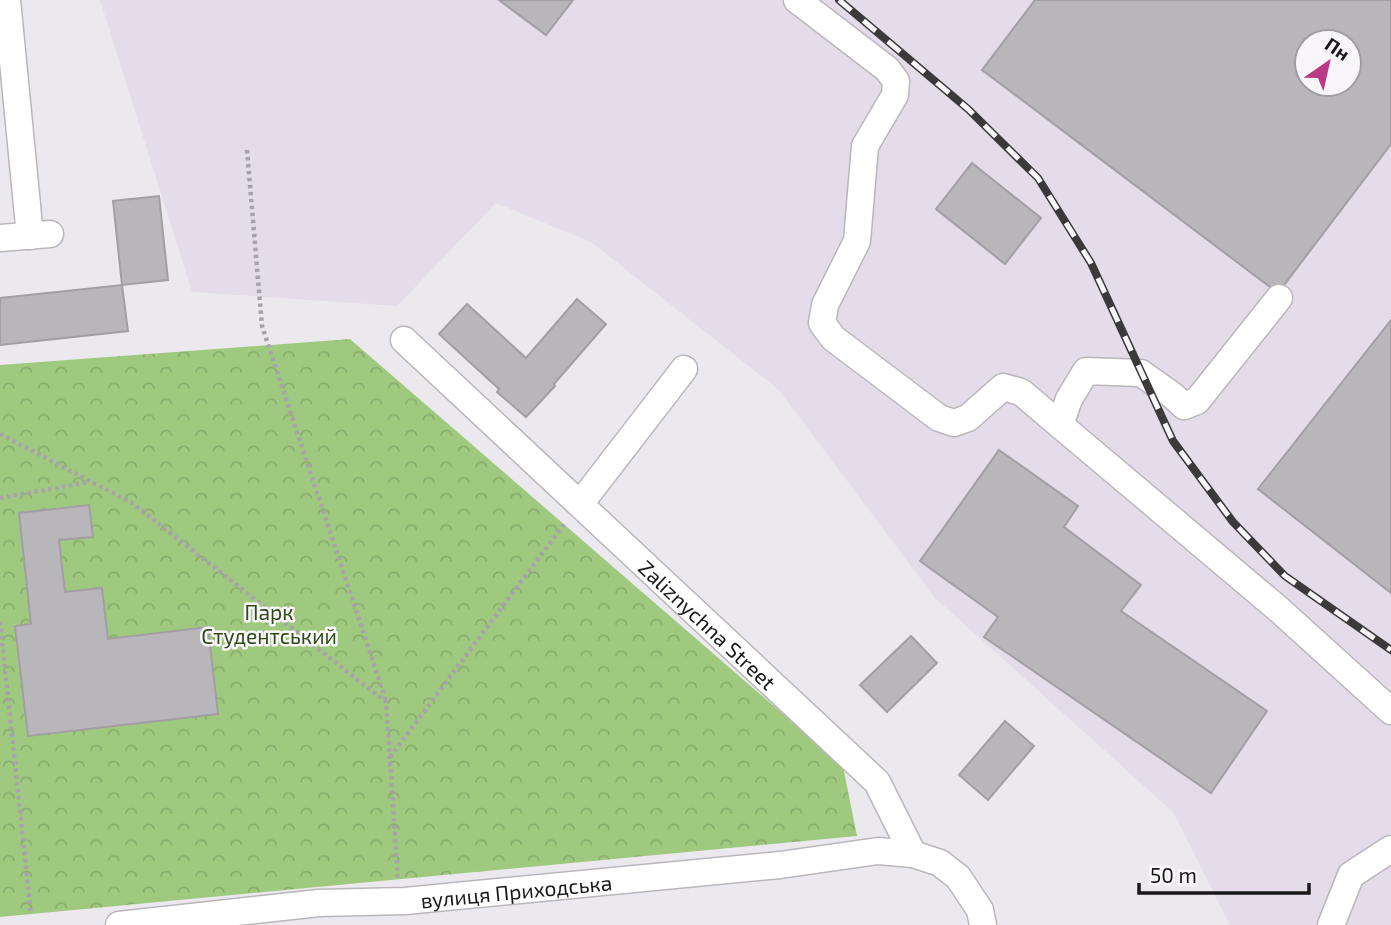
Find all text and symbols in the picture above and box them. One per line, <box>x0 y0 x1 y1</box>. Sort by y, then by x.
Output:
north arrow <box>1293 28 1363 98</box>
text: Пн <box>1321 32 1354 65</box>
street label: Zaliznychna Street <box>634 554 782 694</box>
park label: Парк Студентський <box>201 599 337 649</box>
scale bar <box>1139 852 1309 896</box>
text: 50 m <box>1150 862 1197 887</box>
street label: вулиця Приходська <box>419 869 613 912</box>

